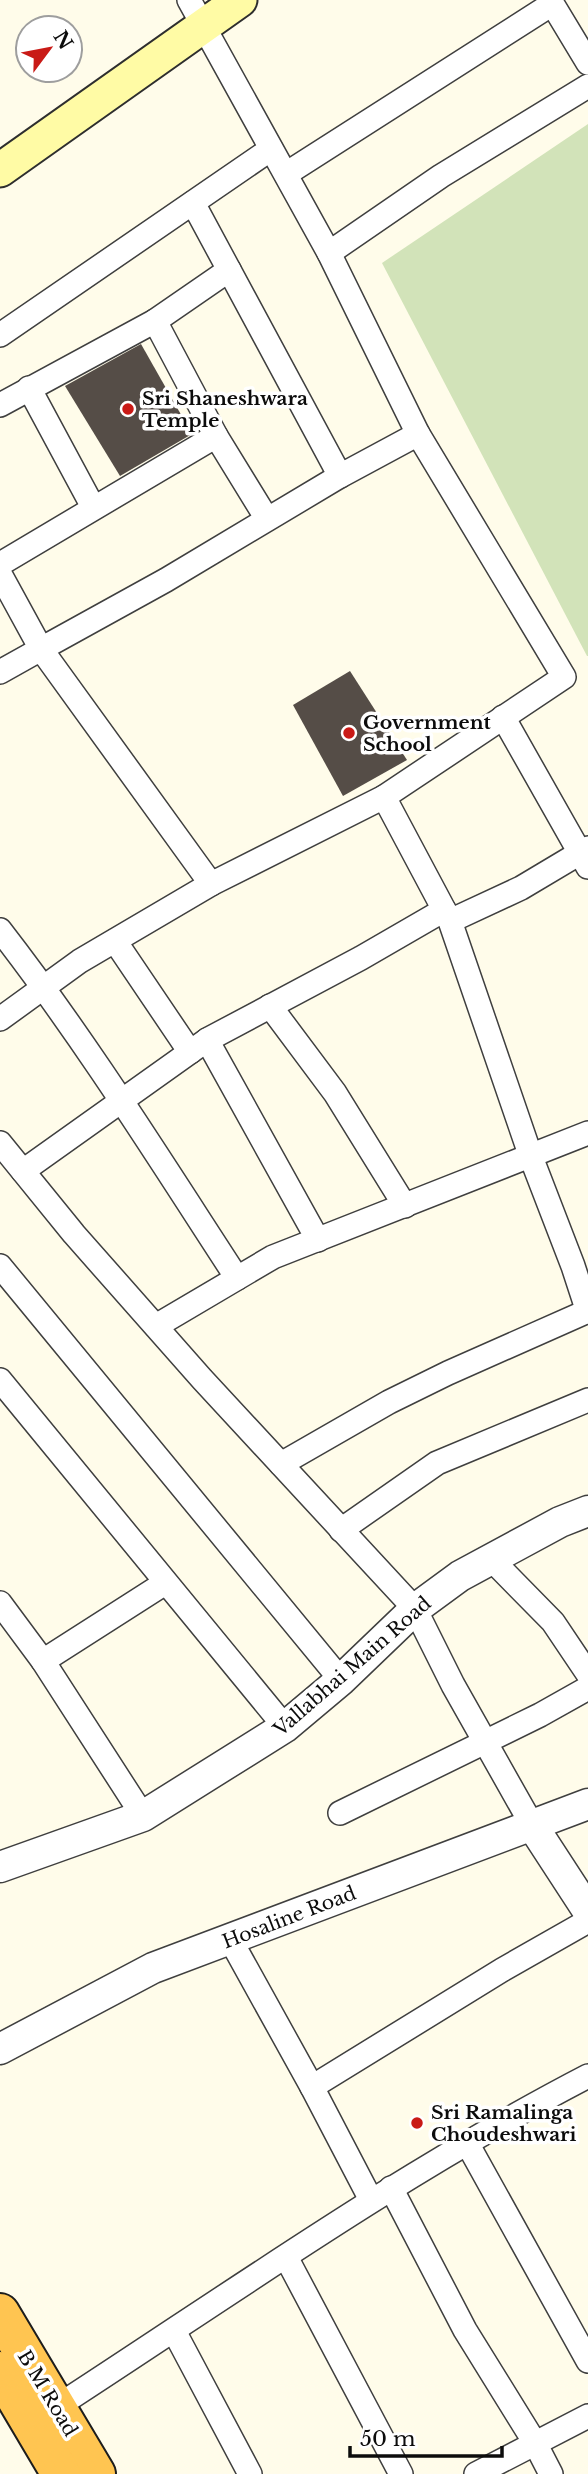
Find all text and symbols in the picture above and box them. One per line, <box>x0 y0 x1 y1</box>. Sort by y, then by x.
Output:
north arrow <box>14 14 84 84</box>
text: N <box>49 27 78 54</box>
place label: Sri Shaneshwara Temple <box>142 387 308 432</box>
marker: Sri Shaneshwara Temple <box>120 401 136 417</box>
place label: Government School <box>363 711 491 756</box>
marker: Government School <box>341 725 357 741</box>
street label: Vallabhai Main Road <box>268 1592 436 1742</box>
street label: Hosaline Road <box>219 1881 359 1954</box>
place label: Sri Ramalinga Choudeshwari <box>431 2101 577 2146</box>
marker: Sri Ramalinga Choudeshwari <box>409 2115 425 2131</box>
street label: B M Road <box>13 2346 82 2441</box>
scale bar <box>350 2414 502 2458</box>
text: 50 m <box>360 2426 416 2452</box>

